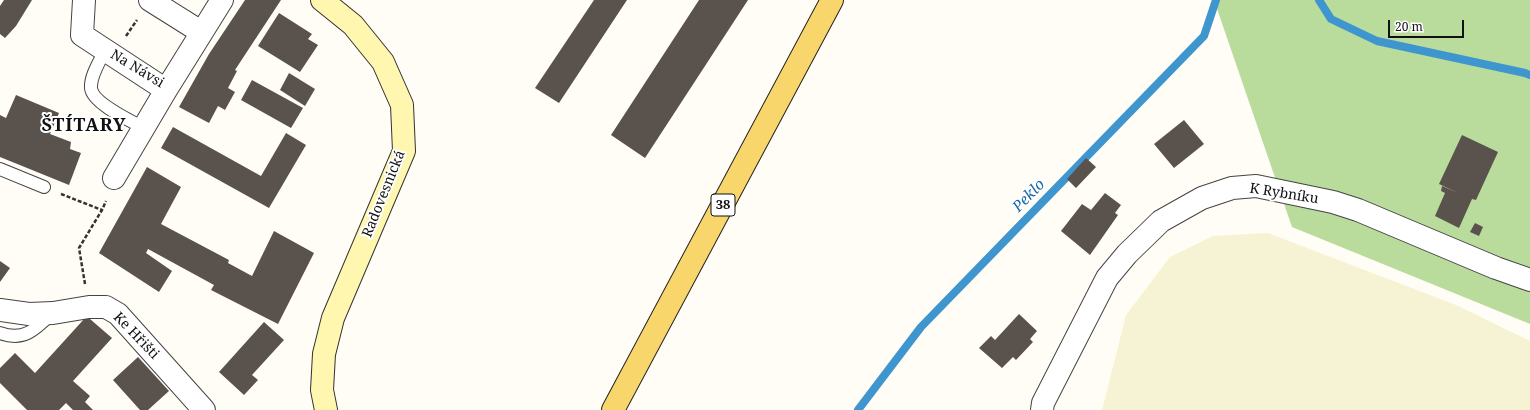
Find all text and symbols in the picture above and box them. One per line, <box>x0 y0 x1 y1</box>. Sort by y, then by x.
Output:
scale bar <box>1390 12 1466 38</box>
text: 20 m <box>1395 18 1423 35</box>
street label: Na Návsi <box>107 46 167 92</box>
district label: ŠTÍTARY <box>41 115 127 137</box>
street label: Radovesnická <box>359 148 409 240</box>
water label: Peklo <box>1009 176 1049 216</box>
street label: K Rybníku <box>1248 180 1320 208</box>
road number: 38 <box>711 194 735 216</box>
street label: Ke Hřišti <box>110 309 162 363</box>

